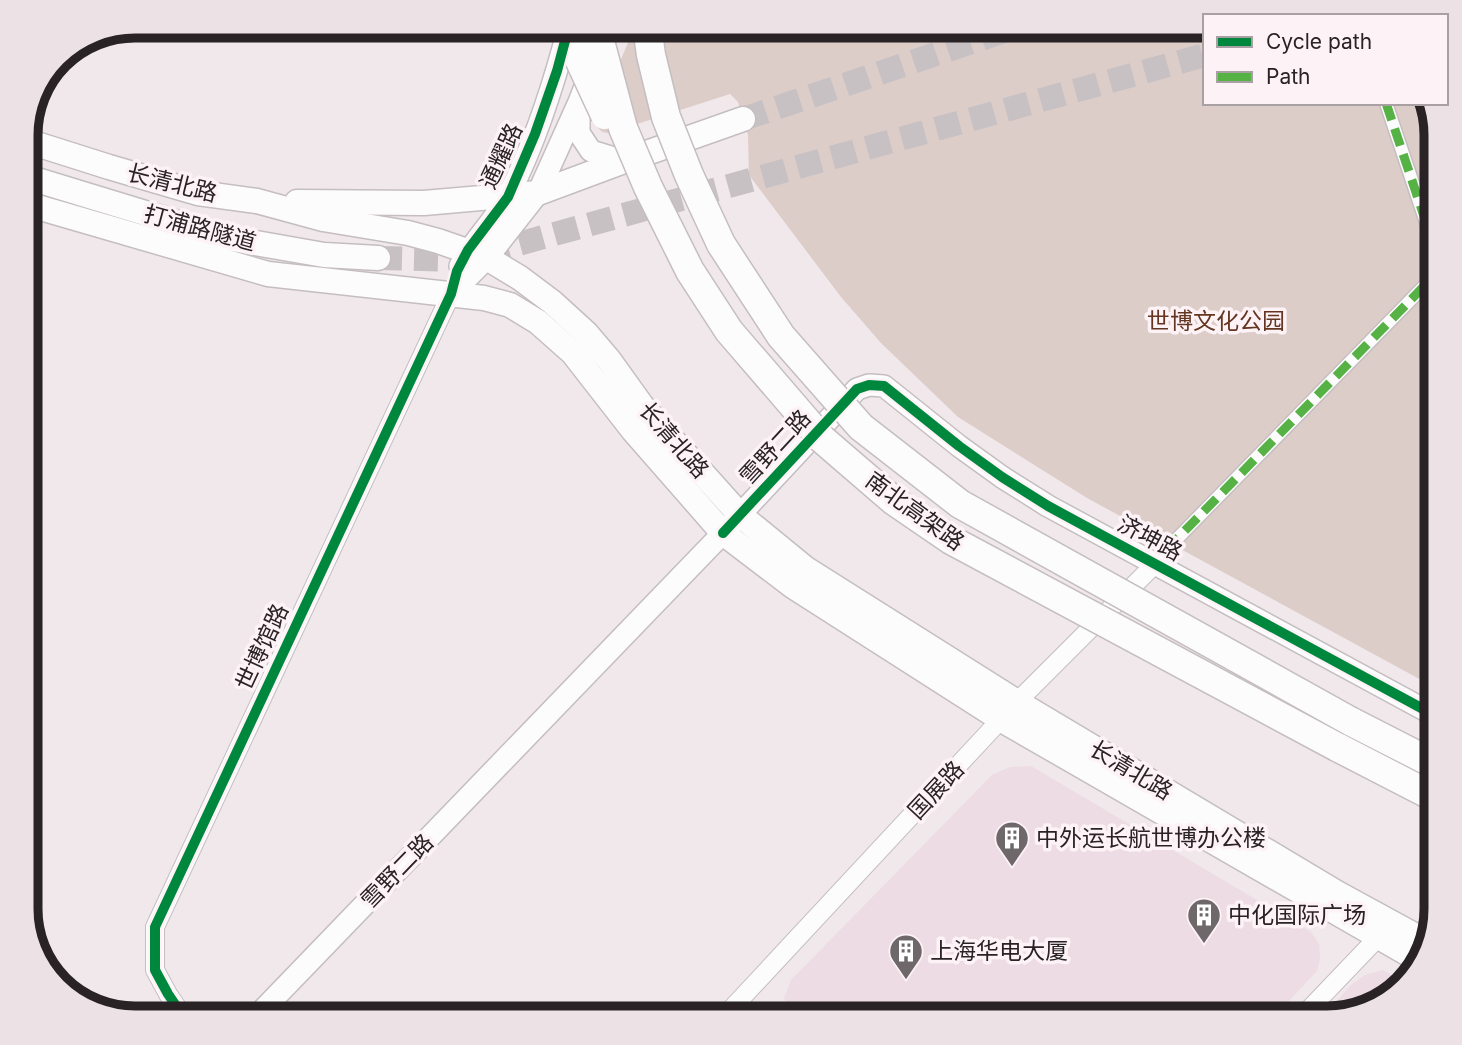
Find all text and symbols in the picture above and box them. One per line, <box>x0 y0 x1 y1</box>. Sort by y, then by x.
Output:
legend <box>1203 14 1448 105</box>
text: Cycle path <box>1266 29 1372 54</box>
text: Path <box>1266 64 1311 89</box>
street label: 通耀路 <box>474 119 528 193</box>
street label: 长清北路 <box>124 158 220 208</box>
street label: 打浦路隧道 <box>141 200 259 256</box>
park label: 世博文化公园 <box>1147 307 1285 335</box>
street label: 长清北路 <box>633 396 715 484</box>
street label: 雪野二路 <box>733 404 817 490</box>
street label: 南北高架路 <box>860 466 970 556</box>
street label: 济坤路 <box>1113 509 1187 567</box>
street label: 世博馆路 <box>230 599 294 695</box>
street label: 长清北路 <box>1084 734 1178 806</box>
street label: 国展路 <box>902 755 970 825</box>
building icon: 中外运长航世博办公楼 <box>993 819 1031 868</box>
place label: 中外运长航世博办公楼 <box>1036 824 1266 852</box>
street label: 雪野二路 <box>355 828 439 914</box>
building icon: 中化国际广场 <box>1185 896 1223 945</box>
place label: 中化国际广场 <box>1228 901 1366 929</box>
building icon: 上海华电大厦 <box>887 932 925 981</box>
place label: 上海华电大厦 <box>930 937 1068 965</box>

